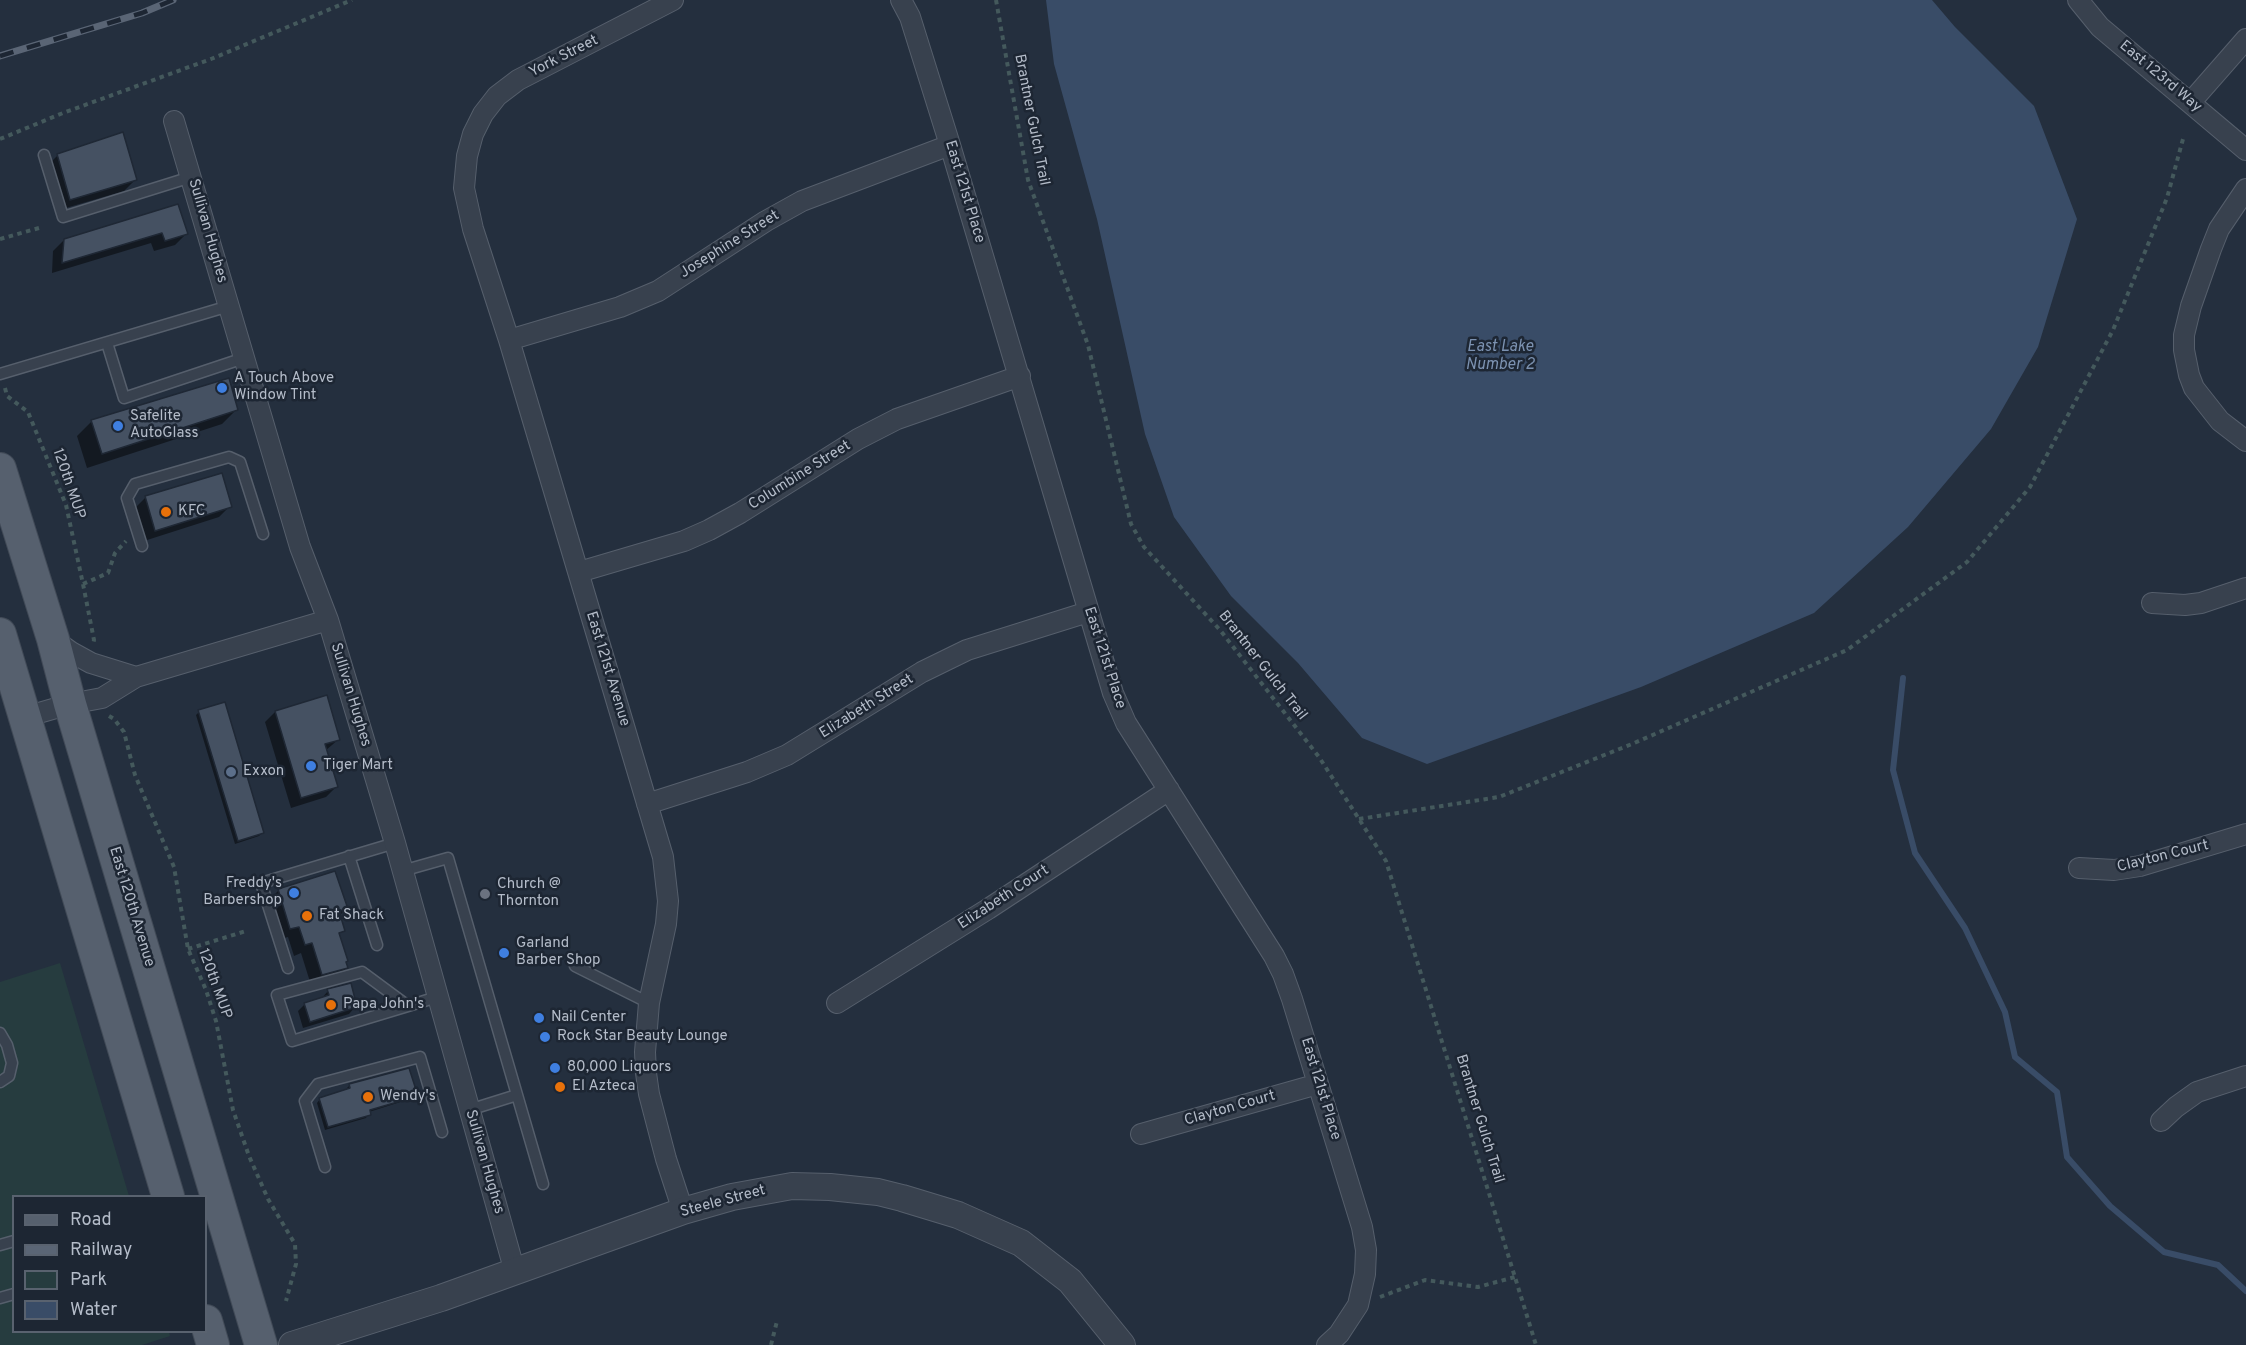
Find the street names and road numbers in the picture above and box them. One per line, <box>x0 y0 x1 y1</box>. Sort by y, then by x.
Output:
street label: York Street <box>526 32 602 82</box>
street label: East 123rd Way <box>2115 37 2205 117</box>
street label: Brantner Gulch Trail <box>1009 53 1053 187</box>
street label: East 121st Place <box>940 139 988 245</box>
street label: Sullivan Hughes <box>184 177 230 285</box>
street label: Josephine Street <box>677 207 783 283</box>
street label: Columbine Street <box>746 437 854 515</box>
street label: 120th MUP <box>48 446 88 522</box>
street label: East 121st Place <box>1079 605 1129 711</box>
street label: Brantner Gulch Trail <box>1214 608 1310 724</box>
street label: East 121st Avenue <box>581 609 633 729</box>
street label: Sullivan Hughes <box>326 641 374 749</box>
street label: Elizabeth Street <box>817 671 917 743</box>
street label: Clayton Court <box>2115 837 2211 877</box>
street label: East 120th Avenue <box>104 845 158 969</box>
street label: Elizabeth Court <box>955 862 1053 934</box>
street label: 120th MUP <box>193 946 235 1022</box>
street label: East 121st Place <box>1296 1036 1344 1142</box>
street label: Brantner Gulch Trail <box>1451 1052 1507 1186</box>
street label: Clayton Court <box>1182 1087 1278 1131</box>
street label: Sullivan Hughes <box>461 1108 507 1216</box>
street label: Steele Street <box>678 1182 768 1222</box>

